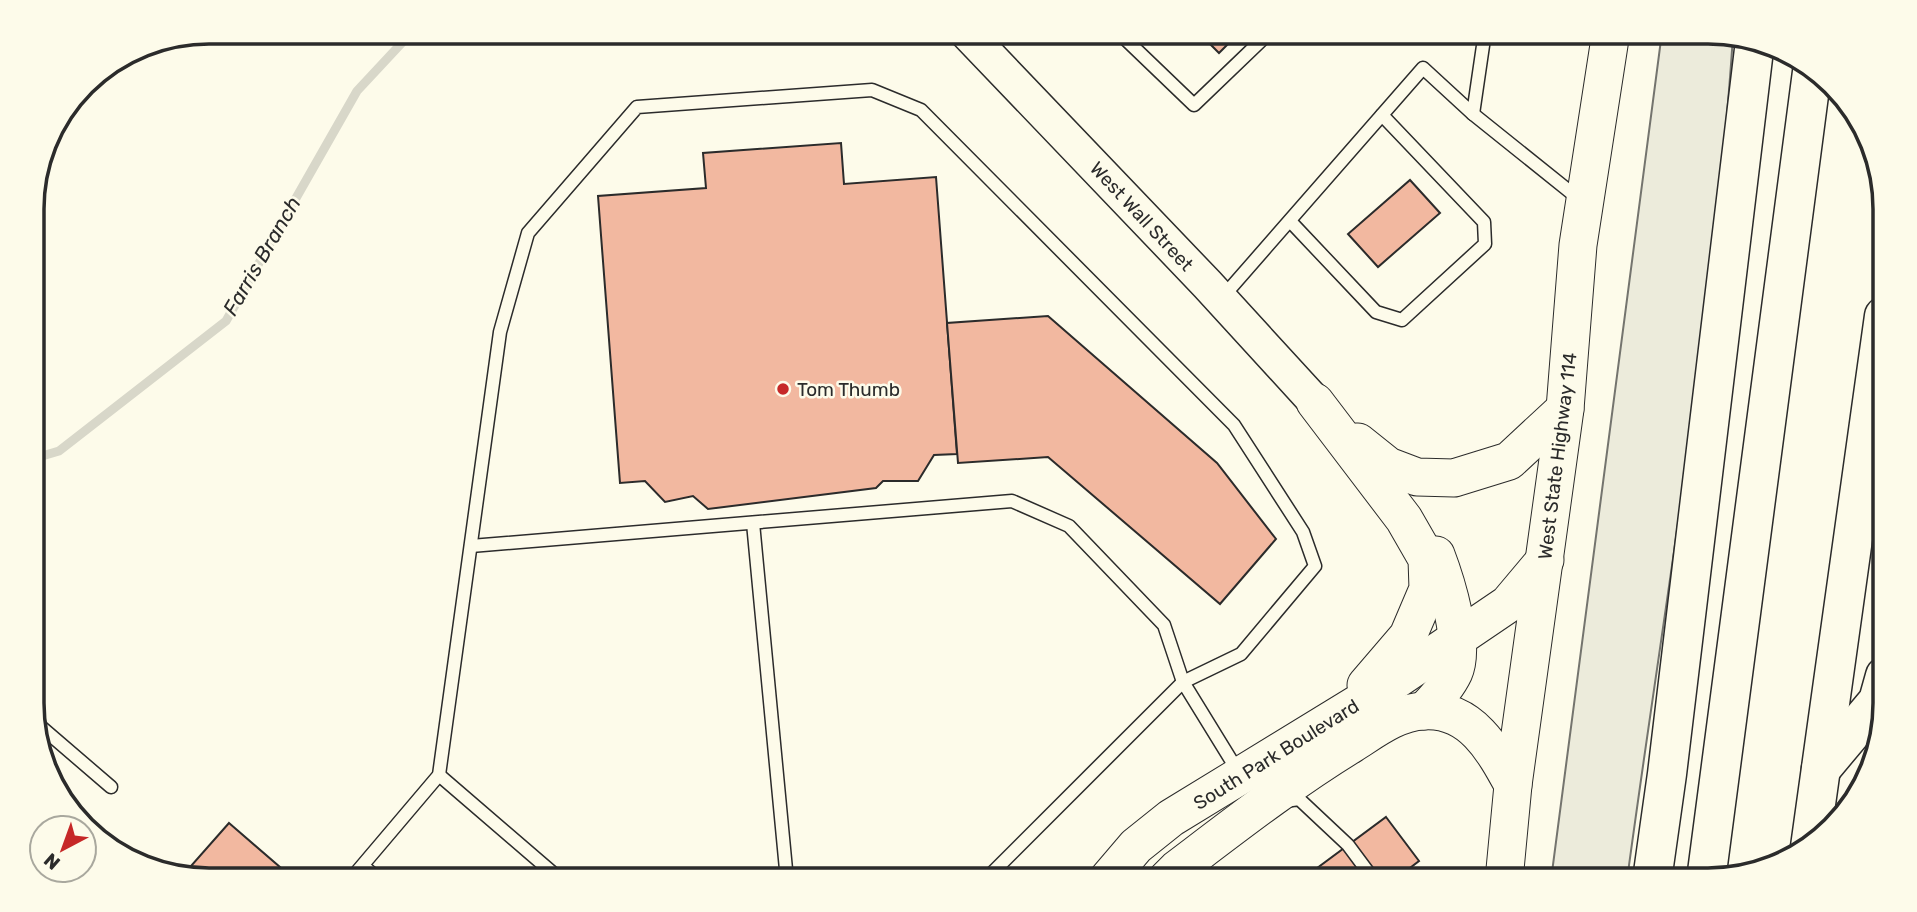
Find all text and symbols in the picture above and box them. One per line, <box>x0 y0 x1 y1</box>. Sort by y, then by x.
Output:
street label: West Wall Street <box>1085 157 1199 276</box>
water label: Farris Branch <box>217 192 306 320</box>
street label: West State Highway 114 <box>1533 351 1582 561</box>
place label: Tom Thumb <box>797 378 900 401</box>
marker: Tom Thumb <box>775 381 791 397</box>
street label: South Park Boulevard <box>1189 694 1363 815</box>
north arrow <box>28 814 98 884</box>
text: N <box>39 848 65 875</box>

